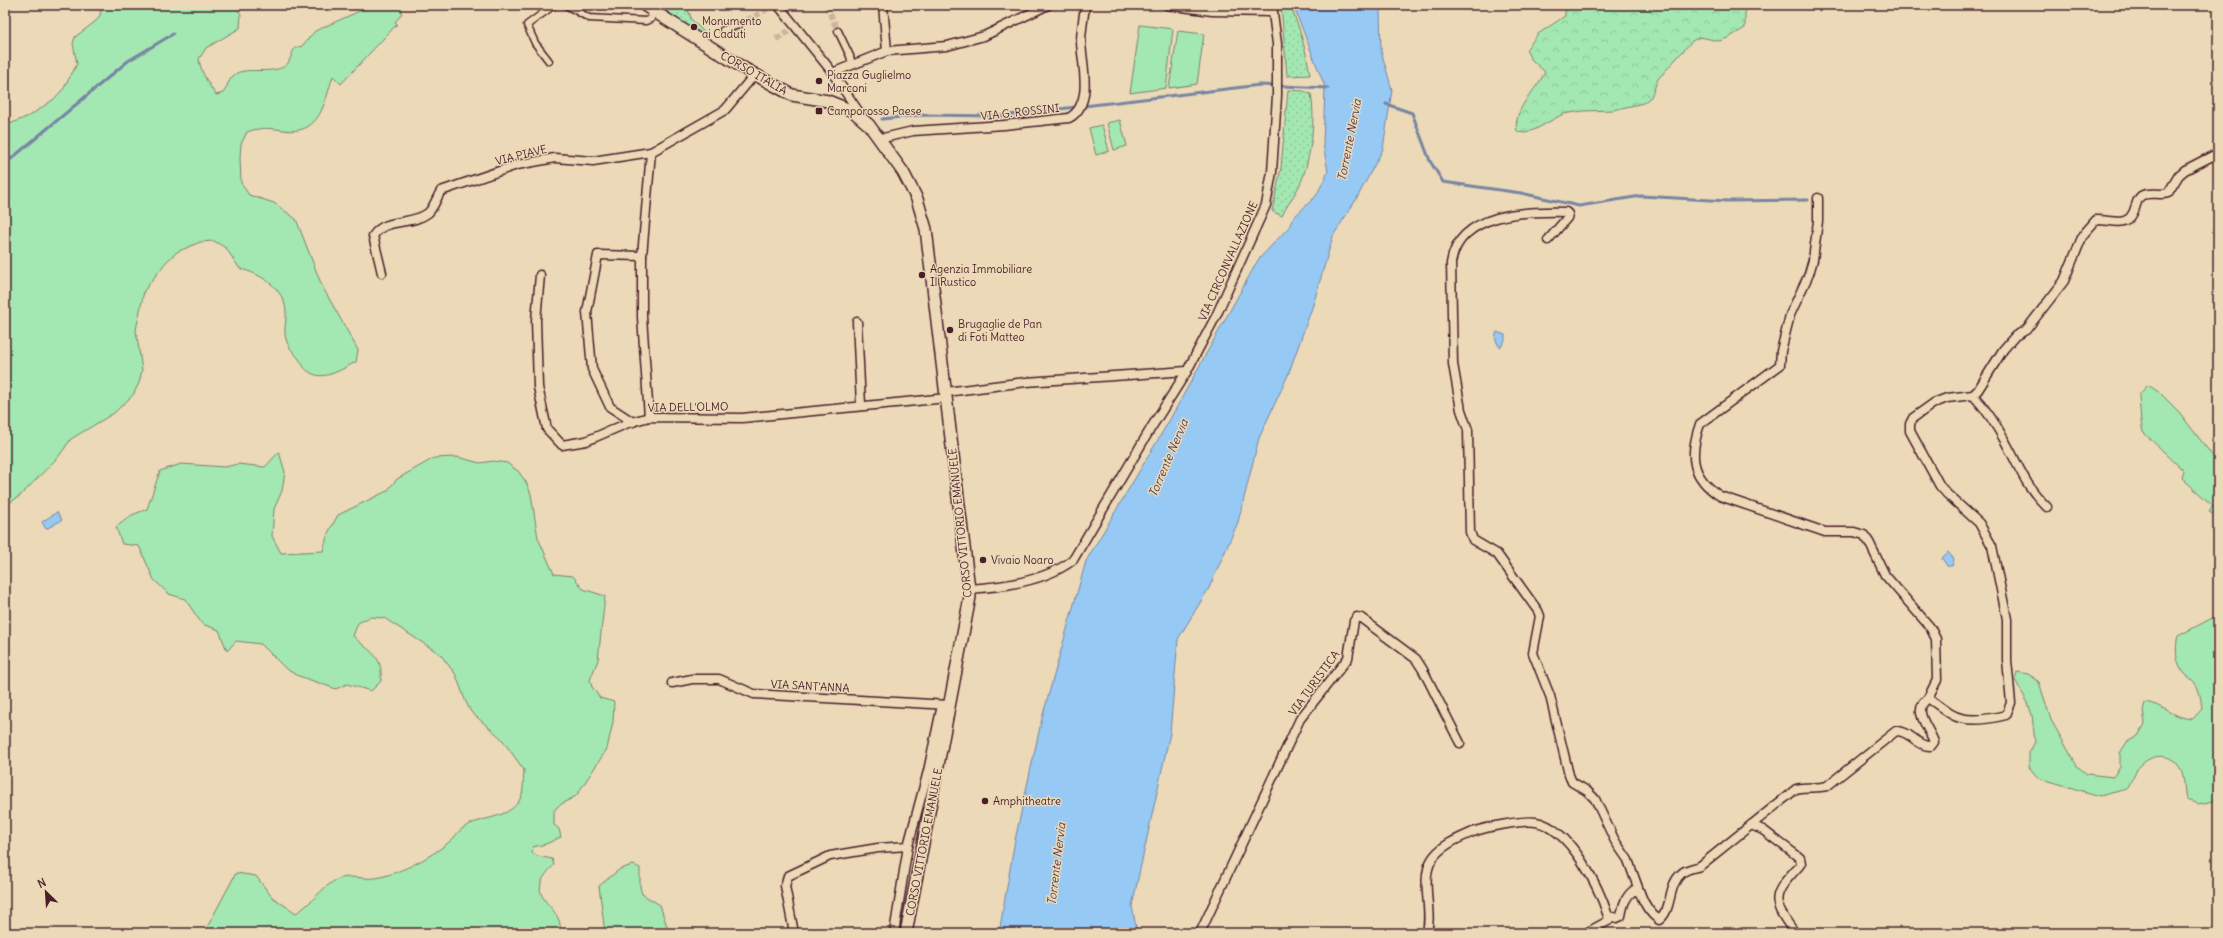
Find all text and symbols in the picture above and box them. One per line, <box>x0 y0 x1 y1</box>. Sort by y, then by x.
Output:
place label: Monumento ai Caduti <box>702 14 762 41</box>
marker: Monumento ai Caduti <box>689 22 699 32</box>
street label: CORSO ITALIA <box>718 48 790 98</box>
place label: Piazza Guglielmo Marconi <box>827 68 911 95</box>
marker: Piazza Guglielmo Marconi <box>814 76 824 86</box>
water label: Torrente Nervia <box>1334 97 1365 182</box>
street label: VIA G. ROSSINI <box>980 101 1060 123</box>
place label: Camporosso Paese <box>827 104 921 118</box>
marker: Camporosso Paese <box>814 106 824 116</box>
street label: VIA PIAVE <box>494 142 548 168</box>
street label: VIA CIRCONVALLAZIONE <box>1195 199 1261 323</box>
place label: Agenzia Immobiliare Il Rustico <box>930 262 1032 289</box>
marker: Agenzia Immobiliare Il Rustico <box>917 270 927 280</box>
place label: Brugaglie de Pan di Foti Matteo <box>958 317 1042 344</box>
marker: Brugaglie de Pan di Foti Matteo <box>945 325 955 335</box>
street label: VIA DELL'OLMO <box>648 399 728 415</box>
water label: Torrente Nervia <box>1145 416 1192 499</box>
street label: CORSO VITTORIO EMANUELE <box>945 447 975 599</box>
place label: Vivaio Noaro <box>991 553 1054 567</box>
marker: Vivaio Noaro <box>978 555 988 565</box>
street label: VIA TURISTICA <box>1286 648 1342 718</box>
street label: VIA SANT'ANNA <box>770 677 850 695</box>
street label: CORSO VITTORIO EMANUELE <box>903 767 945 917</box>
place label: Amphitheatre <box>993 794 1061 808</box>
marker: Amphitheatre <box>980 796 990 806</box>
water label: Torrente Nervia <box>1043 821 1069 906</box>
north arrow <box>26 872 66 912</box>
text: N <box>35 875 48 891</box>

